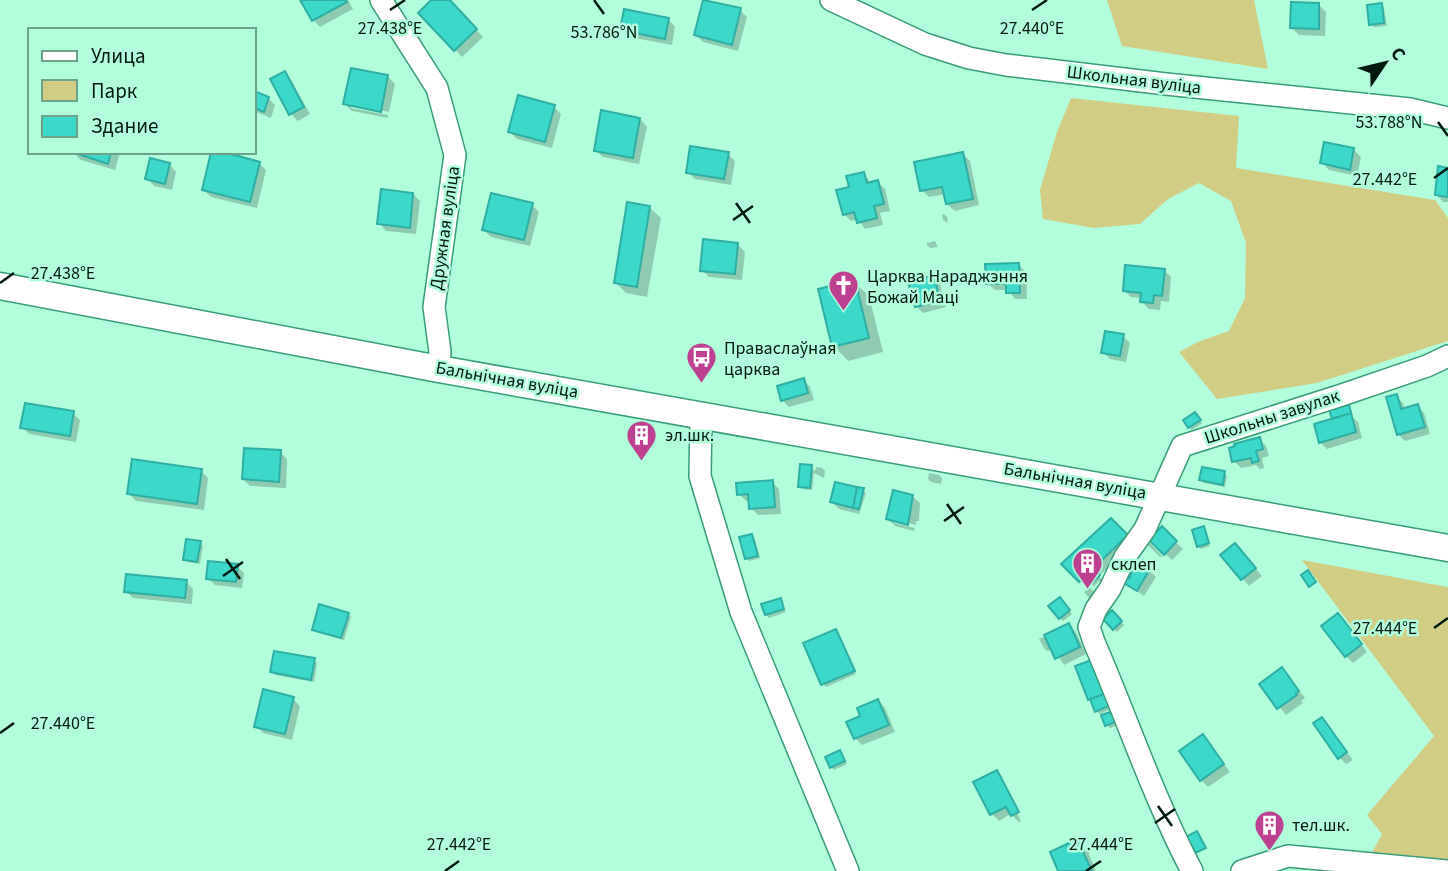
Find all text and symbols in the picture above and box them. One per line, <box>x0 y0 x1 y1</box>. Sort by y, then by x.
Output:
text: 27.438°E <box>358 16 422 41</box>
text: 27.440°E <box>1000 16 1064 41</box>
text: 53.786°N <box>571 20 637 45</box>
legend <box>28 28 256 154</box>
north arrow <box>1350 28 1420 98</box>
text: Улица <box>91 41 146 71</box>
text: С <box>1383 42 1412 66</box>
street label: Школьная вуліца <box>1065 59 1203 101</box>
text: Парк <box>91 76 138 106</box>
text: 53.788°N <box>1356 110 1422 135</box>
text: Здание <box>91 111 159 141</box>
street label: Дружная вуліца <box>424 164 466 292</box>
text: 27.442°E <box>1353 167 1417 192</box>
text: 27.438°E <box>31 261 95 286</box>
place label: Царква Нараджэння Божай Маці <box>867 264 1028 310</box>
church icon: Царква Нараджэння Божай Маці <box>827 269 861 313</box>
place label: Праваслаўная царква <box>724 336 837 382</box>
bus stop icon: Праваслаўная царква <box>684 341 718 385</box>
street label: Бальнічная вуліца <box>434 355 580 405</box>
street label: Школьны завулак <box>1201 383 1343 451</box>
building icon: эл.шк. <box>625 418 659 462</box>
place label: эл.шк. <box>665 423 714 448</box>
street label: Бальнічная вуліца <box>1002 456 1148 506</box>
building icon: склеп <box>1071 547 1105 591</box>
place label: склеп <box>1111 552 1157 577</box>
text: 27.444°E <box>1353 616 1417 641</box>
text: 27.440°E <box>31 711 95 736</box>
building icon: тел.шк. <box>1252 808 1286 852</box>
place label: тел.шк. <box>1292 813 1350 838</box>
text: 27.442°E <box>427 832 491 857</box>
text: 27.444°E <box>1069 832 1133 857</box>

